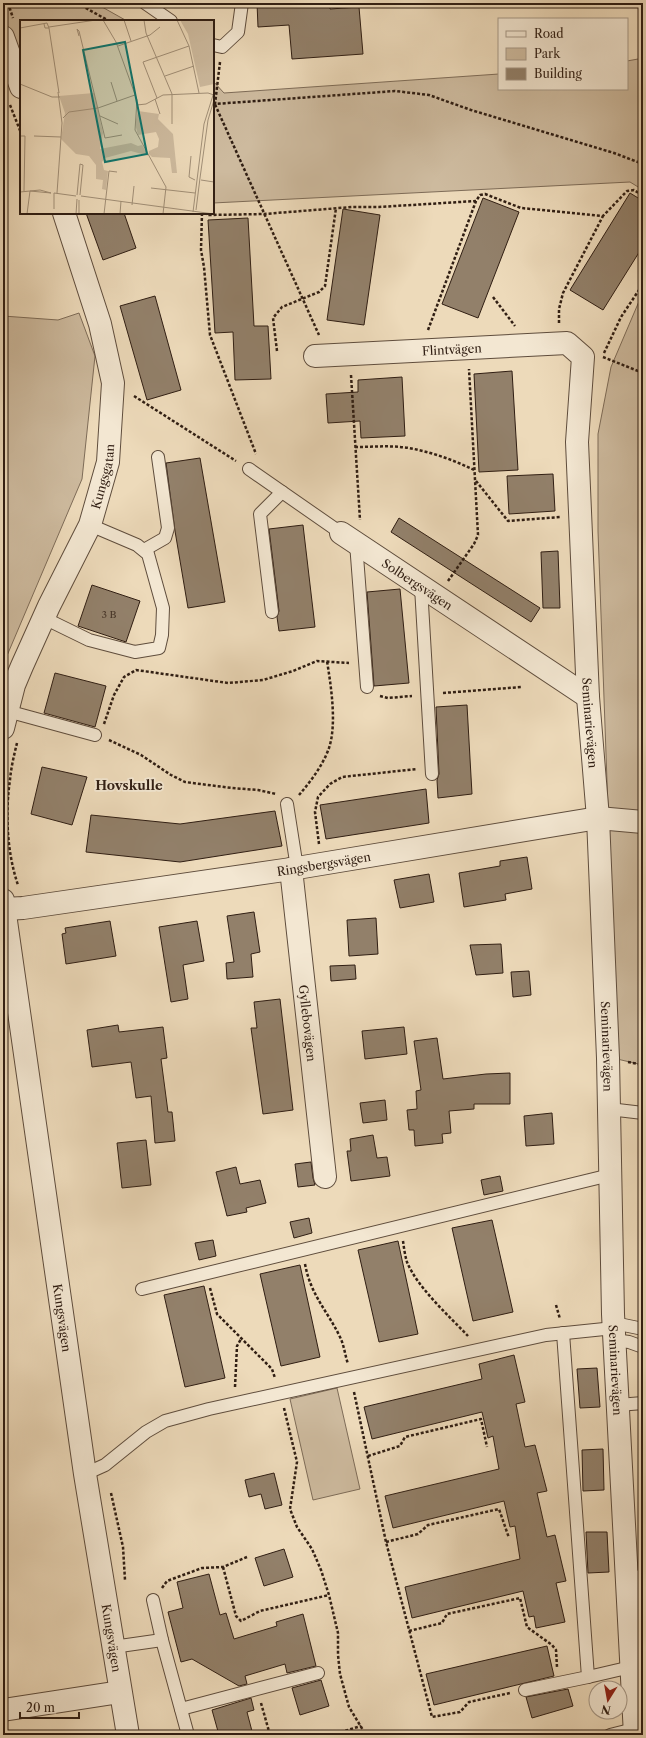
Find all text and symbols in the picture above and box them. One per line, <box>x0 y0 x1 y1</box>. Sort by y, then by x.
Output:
legend <box>498 18 628 90</box>
inset map <box>20 20 214 214</box>
text: Road <box>534 26 564 41</box>
text: Park <box>534 46 561 61</box>
text: Building <box>534 66 582 81</box>
street label: Flintvägen <box>422 340 483 358</box>
street label: Kungsgatan <box>87 443 117 511</box>
street label: Solbergsvägen <box>379 555 456 613</box>
house number: 3 B <box>101 608 117 621</box>
street label: Seminarievägen <box>580 677 601 769</box>
district label: Hovskulle <box>95 777 163 793</box>
street label: Ringsbergsvägen <box>276 848 372 878</box>
street label: Gyllebovägen <box>296 984 320 1063</box>
street label: Seminarievägen <box>598 1001 616 1092</box>
street label: Kungsvägen <box>50 1283 75 1353</box>
street label: Seminarievägen <box>606 1324 626 1416</box>
street label: Kungsvägen <box>99 1603 125 1674</box>
north arrow <box>588 1680 628 1720</box>
scale bar <box>20 1694 79 1720</box>
text: 20 m <box>26 1700 55 1715</box>
text: N <box>600 1702 612 1718</box>

